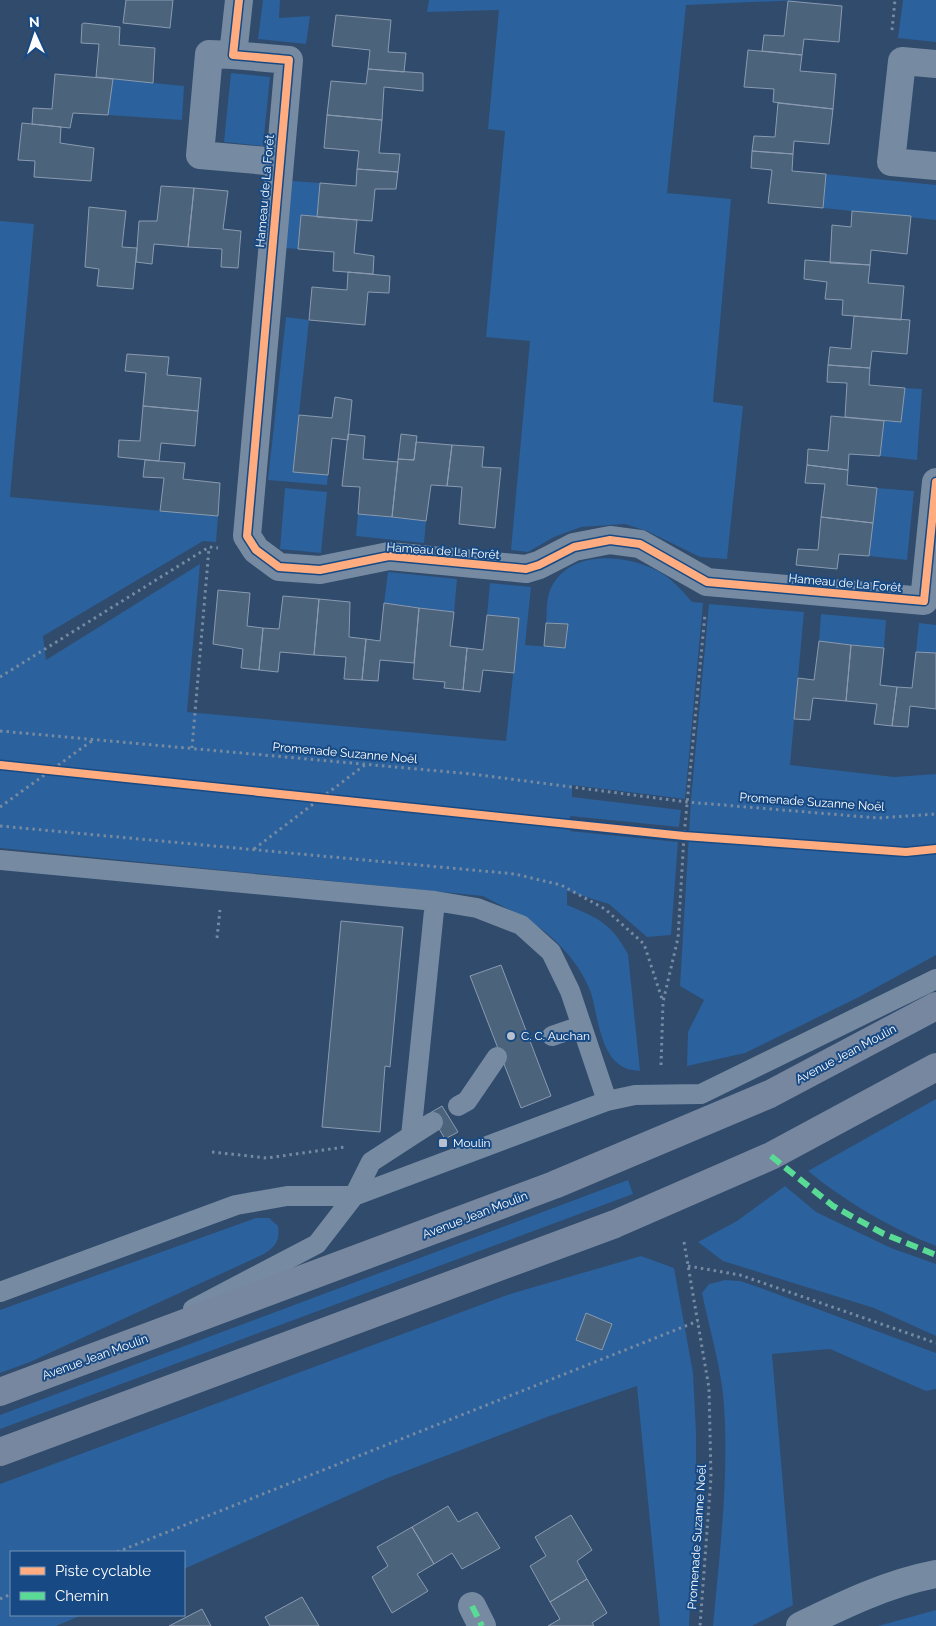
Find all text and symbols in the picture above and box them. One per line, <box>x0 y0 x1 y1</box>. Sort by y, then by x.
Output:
north arrow <box>10 10 60 60</box>
text: N <box>29 14 40 30</box>
street label: Hameau de La Forêt <box>253 134 277 248</box>
street label: Hameau de La Forêt <box>386 540 500 562</box>
street label: Hameau de La Forêt <box>788 571 902 595</box>
street label: Promenade Suzanne Noël <box>272 740 419 766</box>
street label: Promenade Suzanne Noël <box>739 790 886 814</box>
street label: Avenue Jean Moulin <box>793 1022 899 1086</box>
place label: C. C. Auchan <box>521 1029 590 1043</box>
marker: C. C. Auchan <box>505 1030 517 1042</box>
place label: Moulin <box>453 1136 491 1150</box>
marker: Moulin <box>437 1137 449 1149</box>
street label: Avenue Jean Moulin <box>420 1188 530 1242</box>
street label: Avenue Jean Moulin <box>40 1331 150 1383</box>
street label: Promenade Suzanne Noël <box>685 1463 709 1610</box>
legend <box>10 1551 185 1616</box>
text: Piste cyclable <box>55 1562 151 1580</box>
text: Chemin <box>55 1587 109 1605</box>

